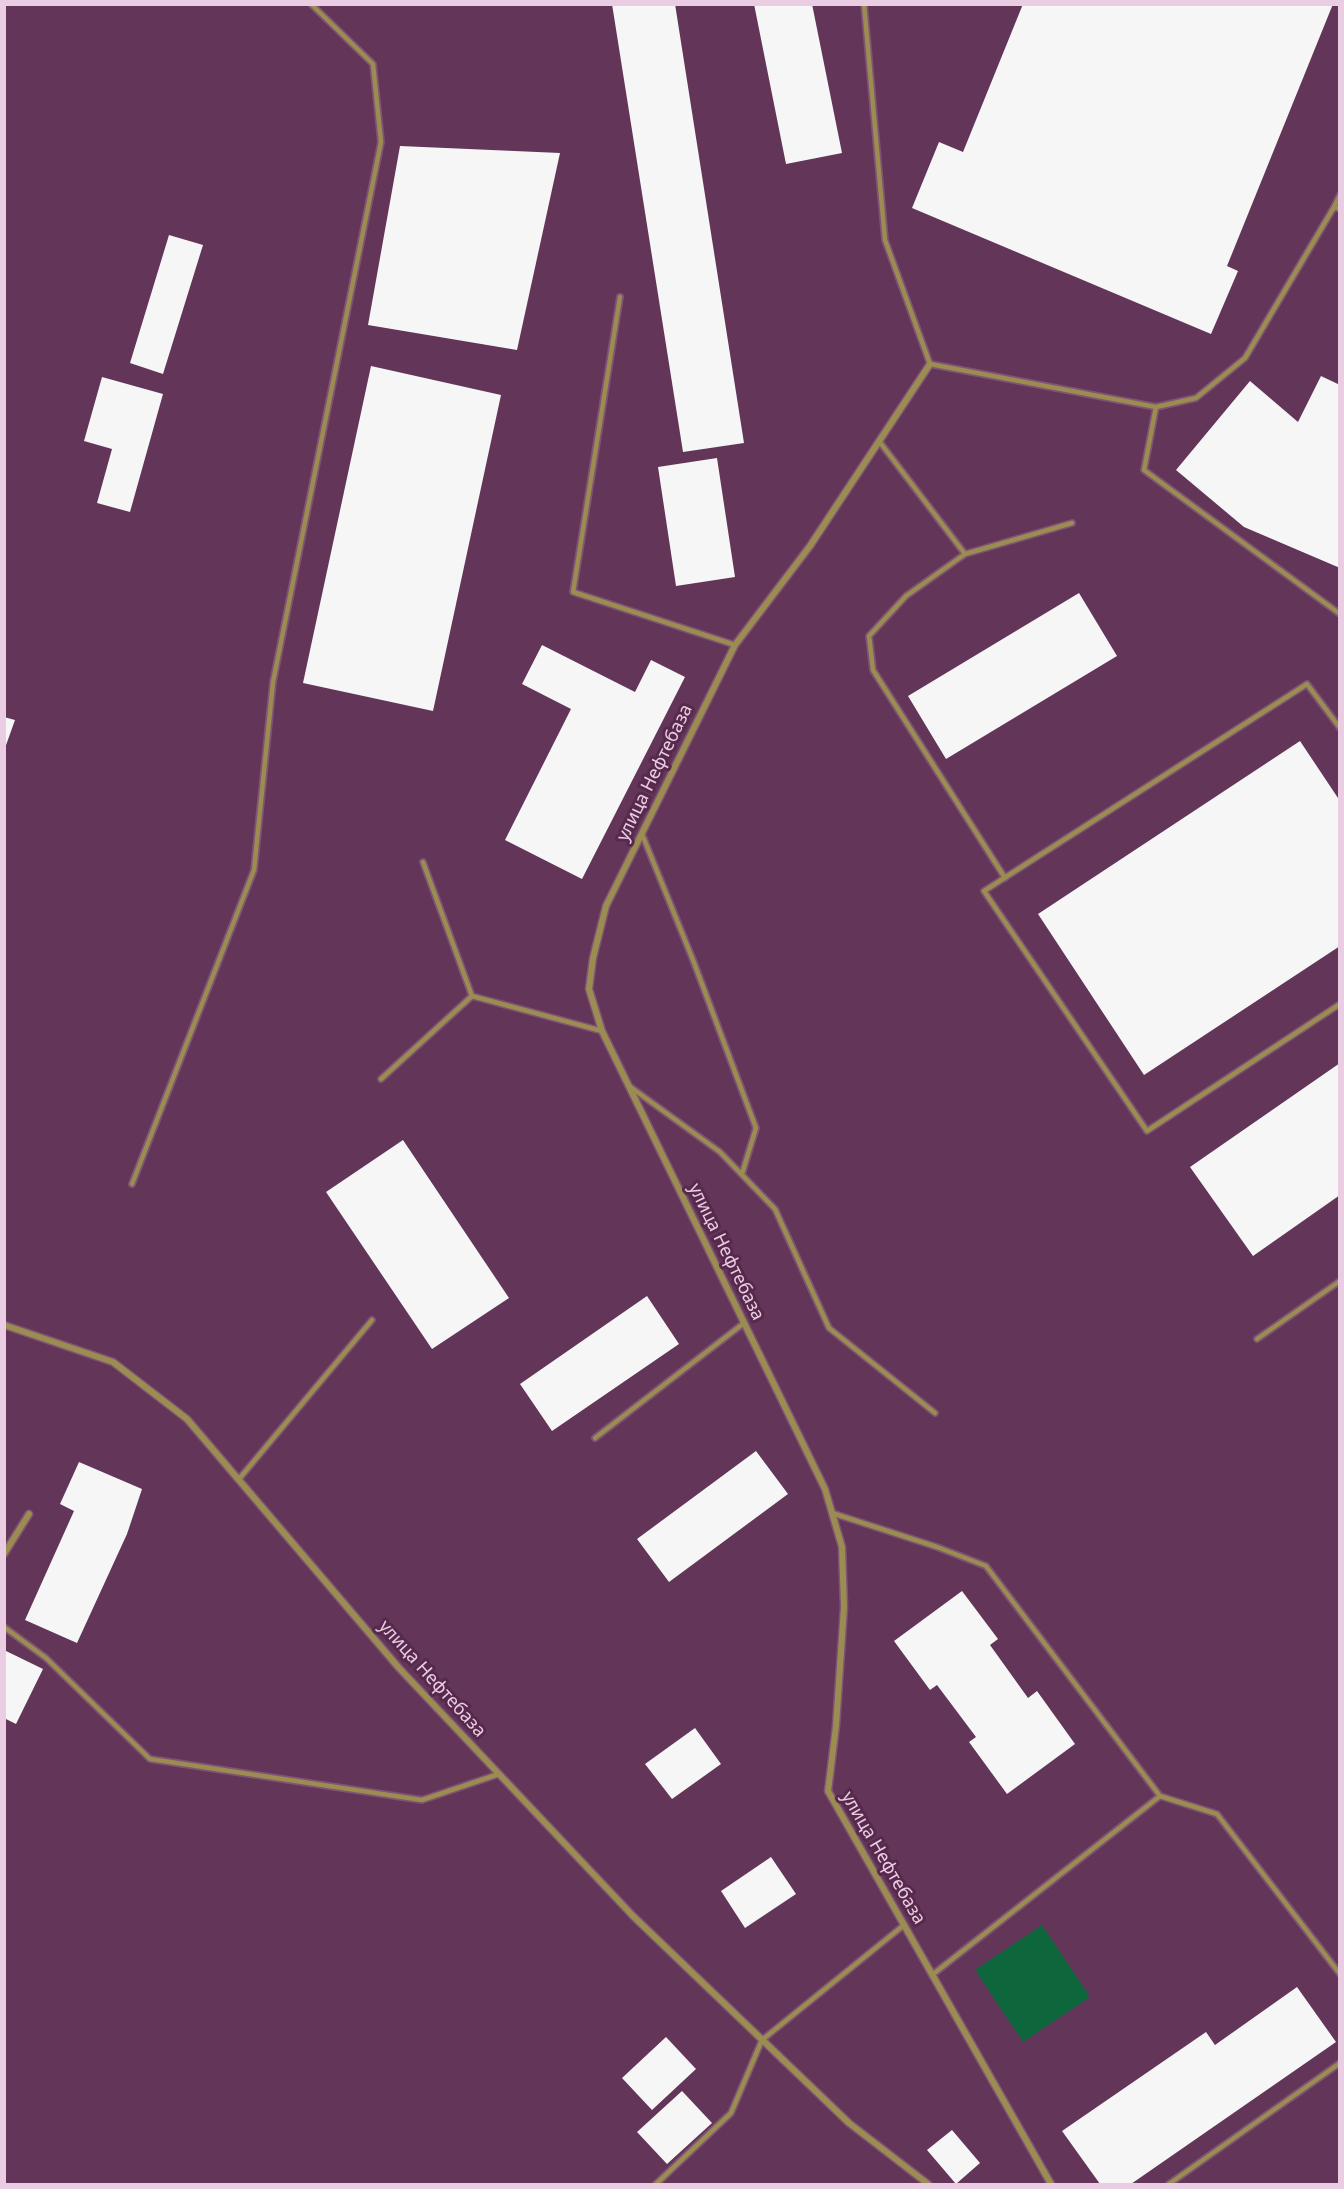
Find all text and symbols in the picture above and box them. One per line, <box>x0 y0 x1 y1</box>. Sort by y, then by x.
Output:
street label: улица Нефтебаза <box>612 701 698 845</box>
street label: улица Нефтебаза <box>683 1180 769 1324</box>
street label: улица Нефтебаза <box>374 1616 490 1742</box>
street label: улица Нефтебаза <box>836 1788 930 1928</box>

